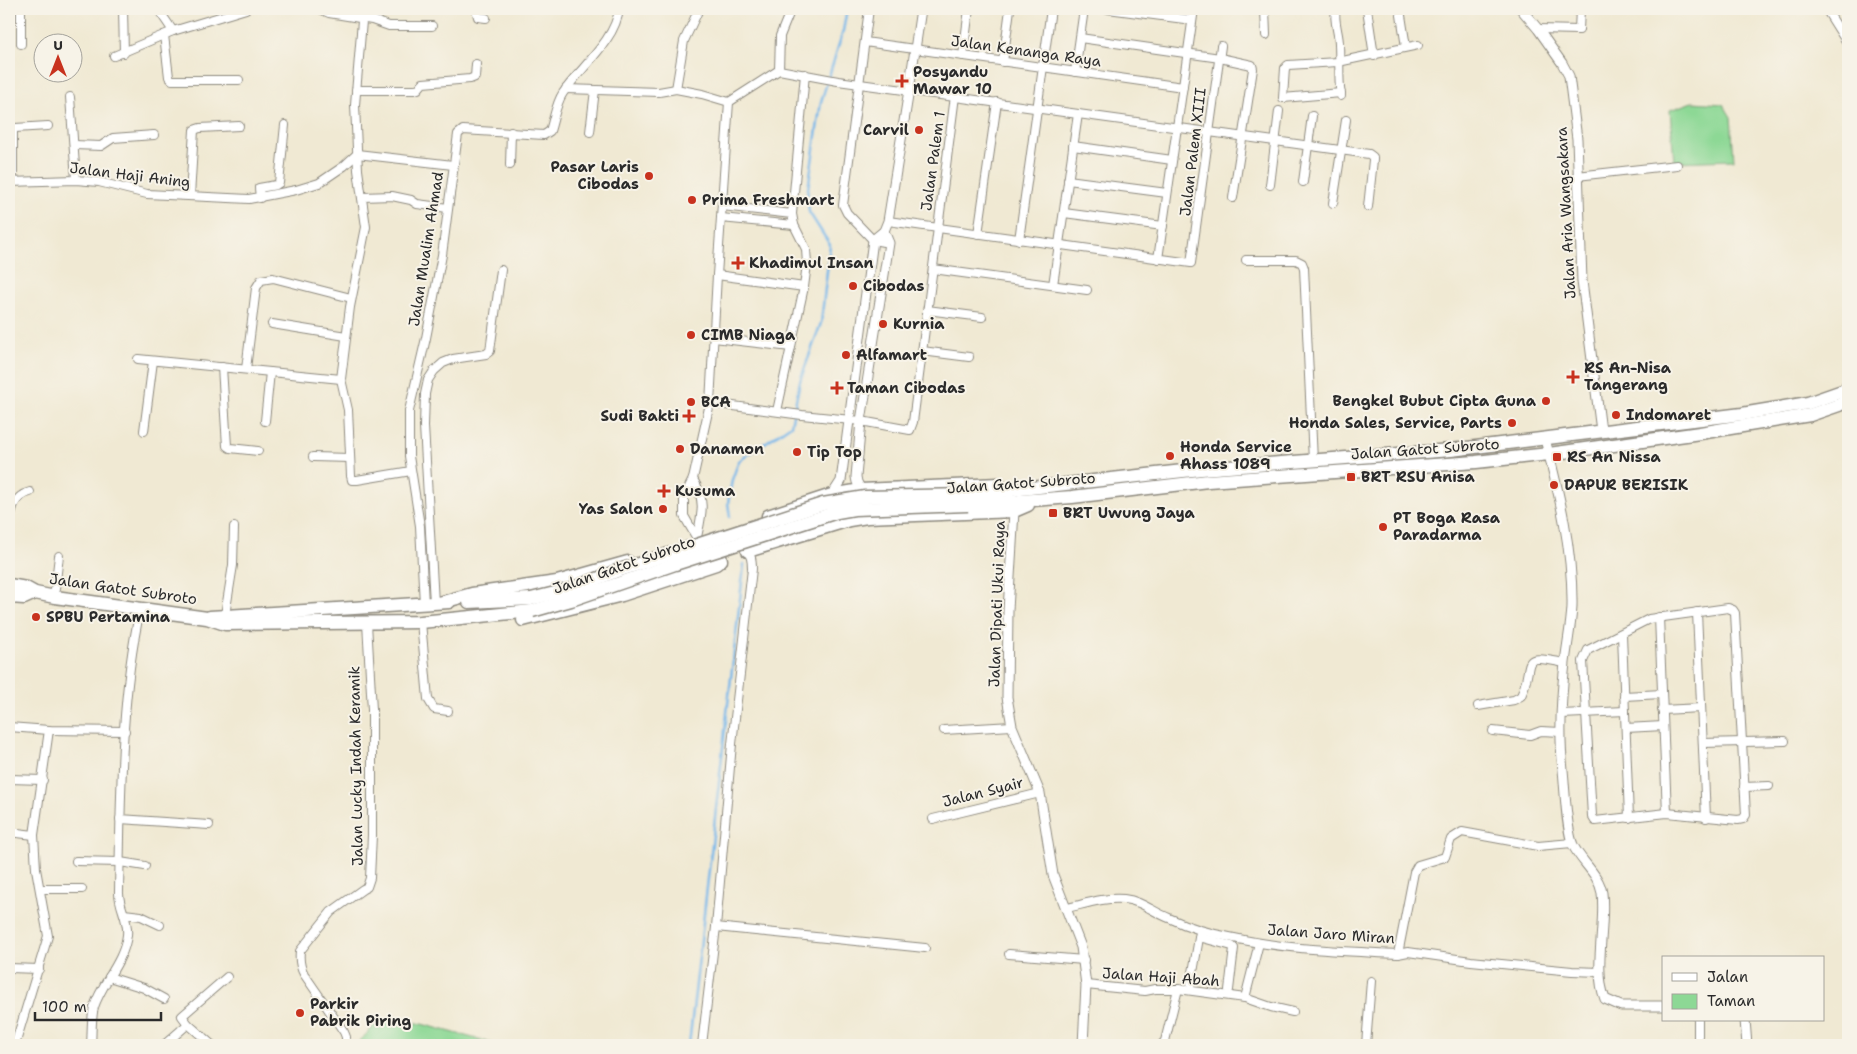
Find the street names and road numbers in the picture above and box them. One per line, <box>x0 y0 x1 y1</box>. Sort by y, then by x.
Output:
street label: Jalan Kenanga Raya <box>949 31 1103 72</box>
street label: Jalan Palem XIII <box>1175 87 1211 217</box>
street label: Jalan Palem 1 <box>916 110 950 212</box>
street label: Jalan Aria Wangsakara <box>1551 126 1580 300</box>
street label: Jalan Haji Aning <box>68 158 192 192</box>
street label: Jalan Mualim Ahmad <box>404 170 448 328</box>
street label: Jalan Gatot Subroto <box>1350 434 1500 464</box>
street label: Jalan Gatot Subroto <box>946 468 1096 498</box>
street label: Jalan Dipati Ukui Raya <box>984 520 1010 688</box>
street label: Jalan Gatot Subroto <box>550 531 698 599</box>
street label: Jalan Gatot Subroto <box>48 569 198 609</box>
street label: Jalan Lucky Indah Keramik <box>344 666 368 866</box>
street label: Jalan Syair <box>940 772 1026 812</box>
street label: Jalan Jaro Miran <box>1267 920 1395 948</box>
street label: Jalan Haji Abah <box>1102 963 1220 991</box>

